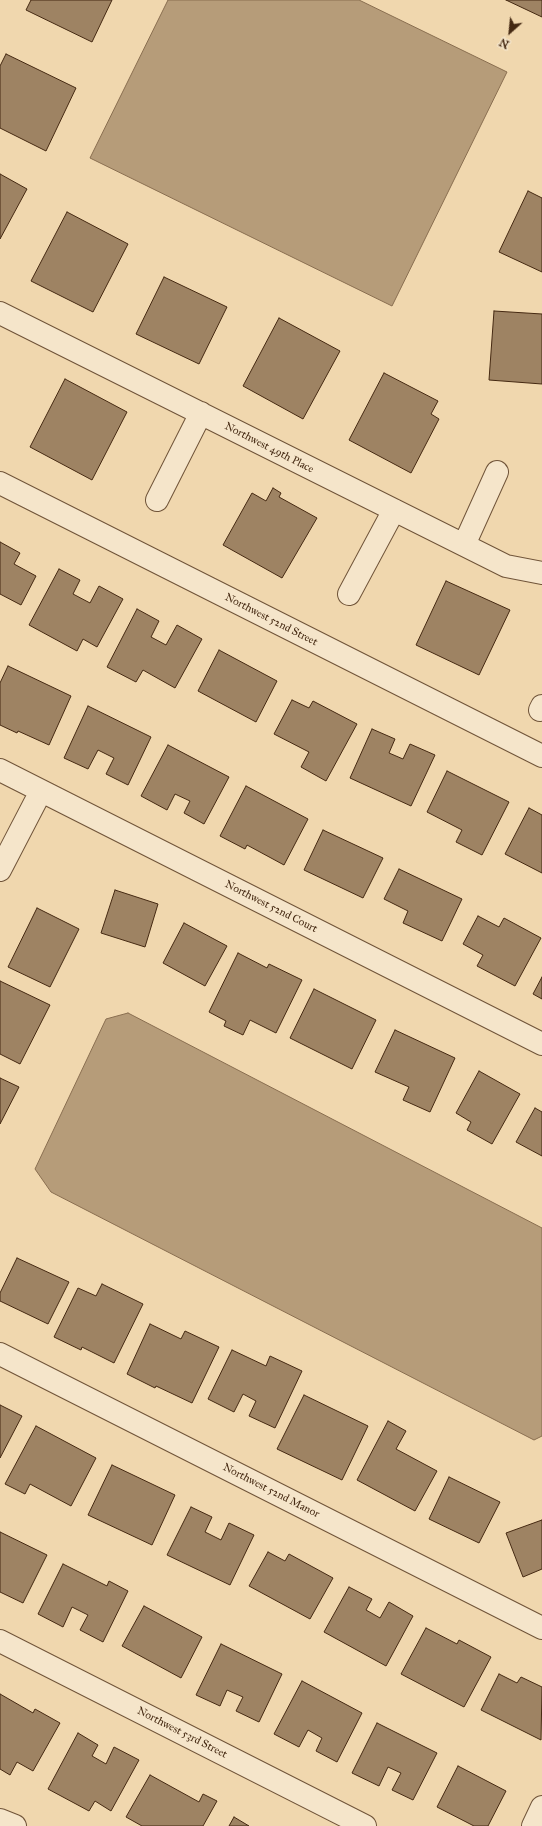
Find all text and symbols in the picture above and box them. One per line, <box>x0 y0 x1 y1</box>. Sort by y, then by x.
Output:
north arrow <box>490 12 530 52</box>
text: N <box>497 35 511 51</box>
street label: Northwest 49th Place <box>222 420 316 476</box>
street label: Northwest 52nd Street <box>222 591 320 649</box>
street label: Northwest 52nd Court <box>223 878 319 936</box>
street label: Northwest 52nd Manor <box>220 1461 322 1521</box>
street label: Northwest 53rd Street <box>135 1705 229 1761</box>

